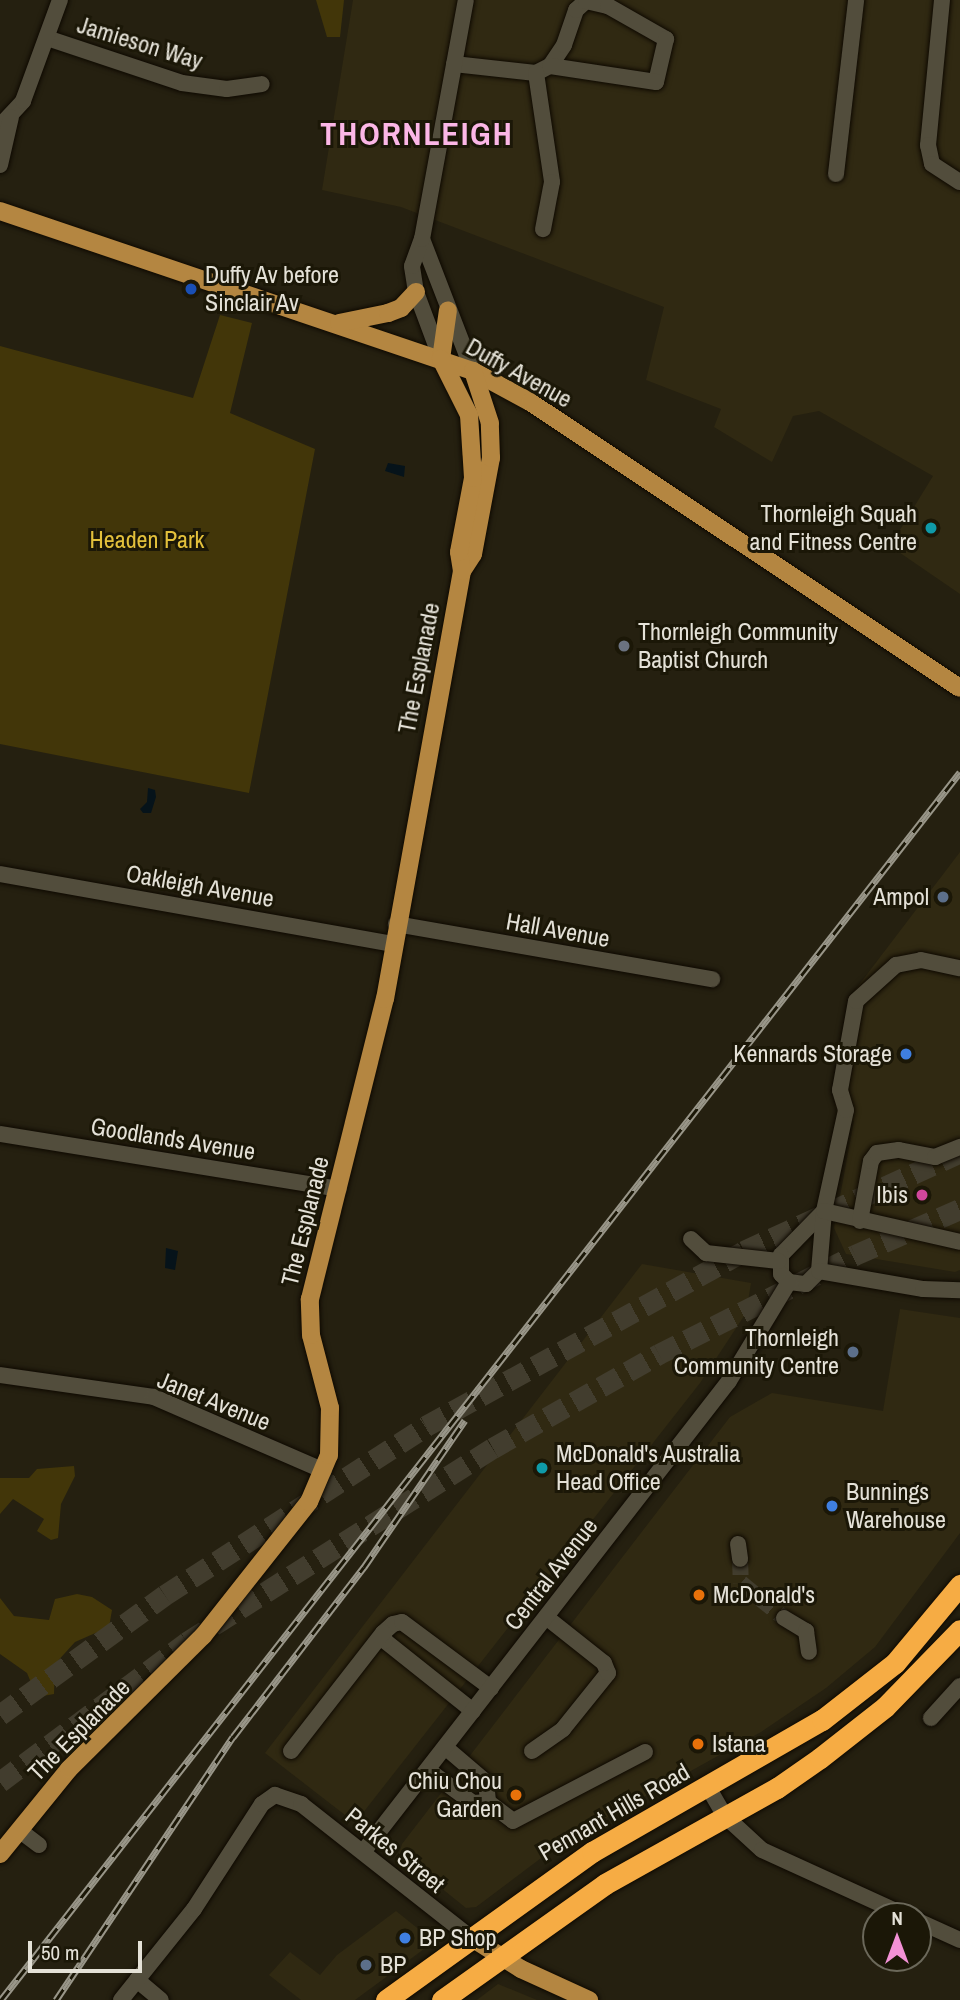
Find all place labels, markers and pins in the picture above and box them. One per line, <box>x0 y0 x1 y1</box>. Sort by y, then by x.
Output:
place label: Duffy Av before Sinclair Av <box>205 261 340 317</box>
marker: Duffy Av before Sinclair Av <box>183 281 199 297</box>
place label: Thornleigh Squah and Fitness Centre <box>750 500 917 556</box>
marker: Thornleigh Squah and Fitness Centre <box>923 520 939 536</box>
place label: Thornleigh Community Baptist Church <box>638 618 838 674</box>
marker: Thornleigh Community Baptist Church <box>616 638 632 654</box>
place label: Ampol <box>873 883 929 911</box>
marker: Ampol <box>935 889 951 905</box>
place label: Kennards Storage <box>733 1040 892 1068</box>
marker: Kennards Storage <box>898 1046 914 1062</box>
place label: Ibis <box>876 1181 908 1209</box>
marker: Ibis <box>914 1187 930 1203</box>
place label: Thornleigh Community Centre <box>674 1324 839 1380</box>
marker: Thornleigh Community Centre <box>845 1344 861 1360</box>
place label: McDonald's Australia Head Office <box>556 1440 741 1496</box>
marker: McDonald's Australia Head Office <box>534 1460 550 1476</box>
place label: Bunnings Warehouse <box>846 1478 946 1534</box>
marker: Bunnings Warehouse <box>824 1498 840 1514</box>
place label: McDonald's <box>713 1581 815 1609</box>
marker: McDonald's <box>691 1587 707 1603</box>
place label: Istana <box>712 1730 766 1758</box>
marker: Istana <box>690 1736 706 1752</box>
place label: Chiu Chou Garden <box>408 1767 502 1823</box>
marker: Chiu Chou Garden <box>508 1787 524 1803</box>
place label: BP Shop <box>419 1924 497 1952</box>
marker: BP Shop <box>397 1930 413 1946</box>
place label: BP <box>380 1951 406 1979</box>
marker: BP <box>358 1957 374 1973</box>

